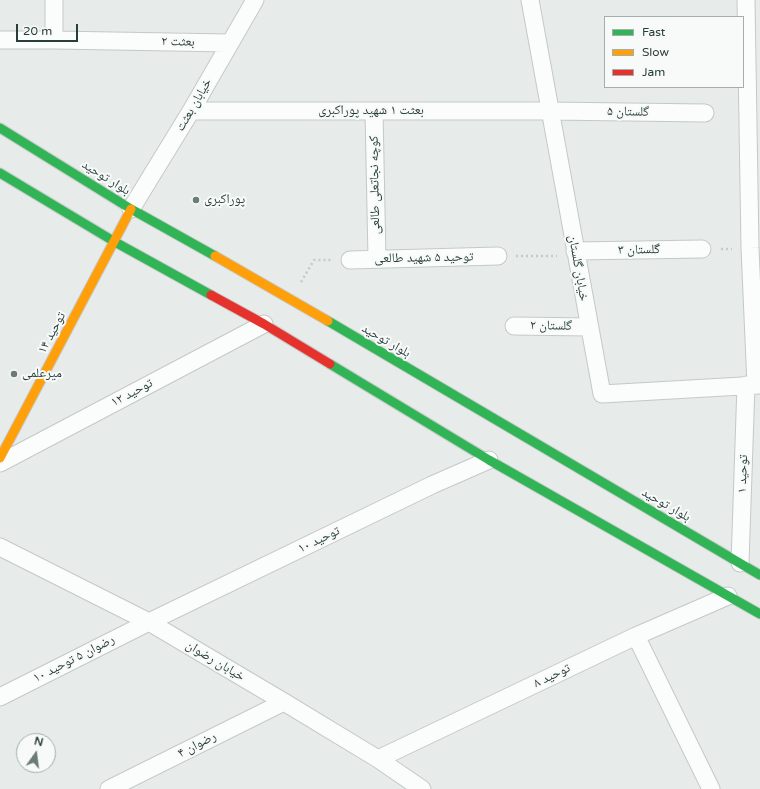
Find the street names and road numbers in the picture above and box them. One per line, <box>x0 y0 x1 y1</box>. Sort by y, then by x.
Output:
street label: بعثت ۲ <box>161 34 195 50</box>
street label: خیابان بعثت <box>173 76 215 134</box>
street label: بعثت ۱ شهید پوراکبری <box>318 103 424 119</box>
street label: گلستان ۵ <box>607 104 649 120</box>
street label: کوچه نجاتعلی طالعی <box>366 135 384 235</box>
street label: بلوار توحید <box>79 157 133 199</box>
street label: خیابان گلستان <box>565 234 591 302</box>
street label: گلستان ۳ <box>618 242 660 258</box>
street label: توحید ۵ شهید طالعی <box>374 249 474 267</box>
street label: توحید ۱۴ <box>35 310 69 356</box>
street label: گلستان ۲ <box>530 318 572 334</box>
street label: بلوار توحید <box>359 321 413 361</box>
street label: توحید ۱۲ <box>109 376 155 410</box>
street label: توحید ۱ <box>735 454 751 494</box>
street label: بلوار توحید <box>639 485 693 525</box>
street label: توحید ۱۰ <box>295 523 343 557</box>
street label: رضوان ۵ توحید ۱۰ <box>31 632 117 686</box>
street label: خیابان رضوان <box>183 637 247 685</box>
street label: توحید ۸ <box>531 660 573 692</box>
street label: رضوان ۴ <box>175 729 219 761</box>

